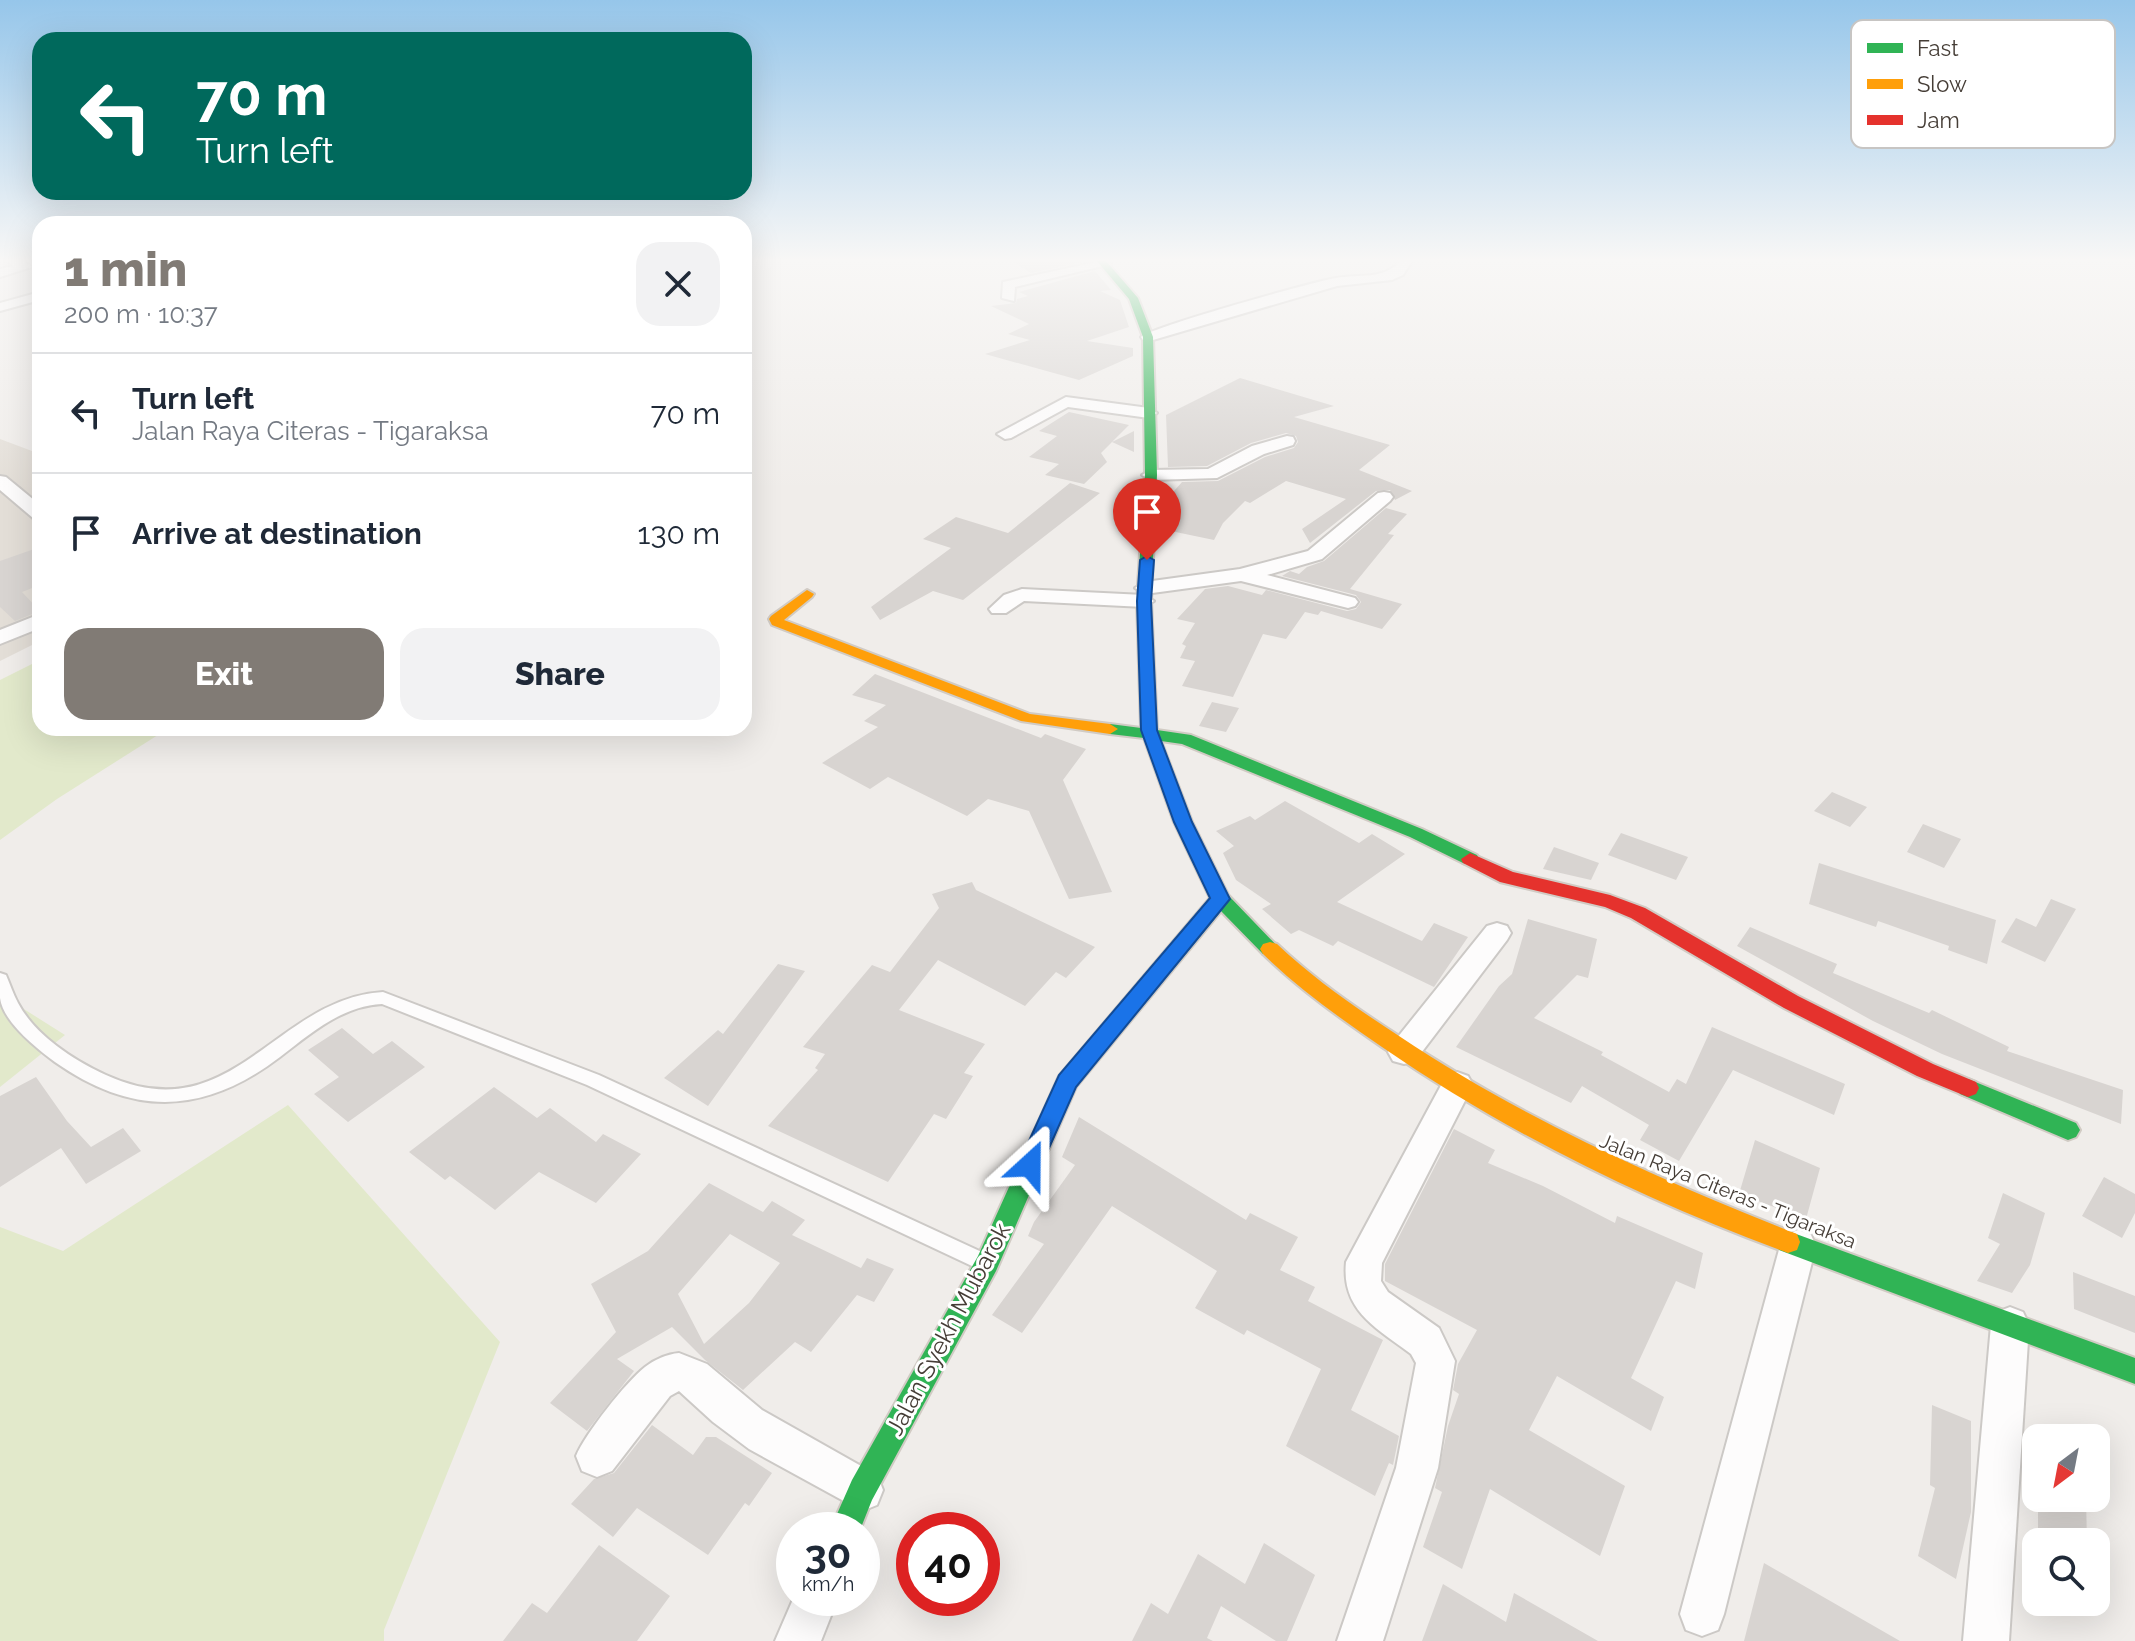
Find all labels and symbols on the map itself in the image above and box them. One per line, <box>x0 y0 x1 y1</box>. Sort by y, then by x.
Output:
legend <box>1851 20 2115 148</box>
text: Fast <box>1917 35 1959 61</box>
text: Slow <box>1917 71 1967 97</box>
text: Jam <box>1917 107 1960 133</box>
pin <box>1113 478 1181 560</box>
position arrow <box>988 1123 1072 1207</box>
street label: Jalan Raya Citeras - Tigaraksa <box>1596 1128 1860 1254</box>
street label: Jalan Syekh Mubarok <box>880 1218 1016 1440</box>
north arrow <box>2022 1424 2110 1512</box>
speed limit sign: 40 <box>896 1512 1000 1616</box>

